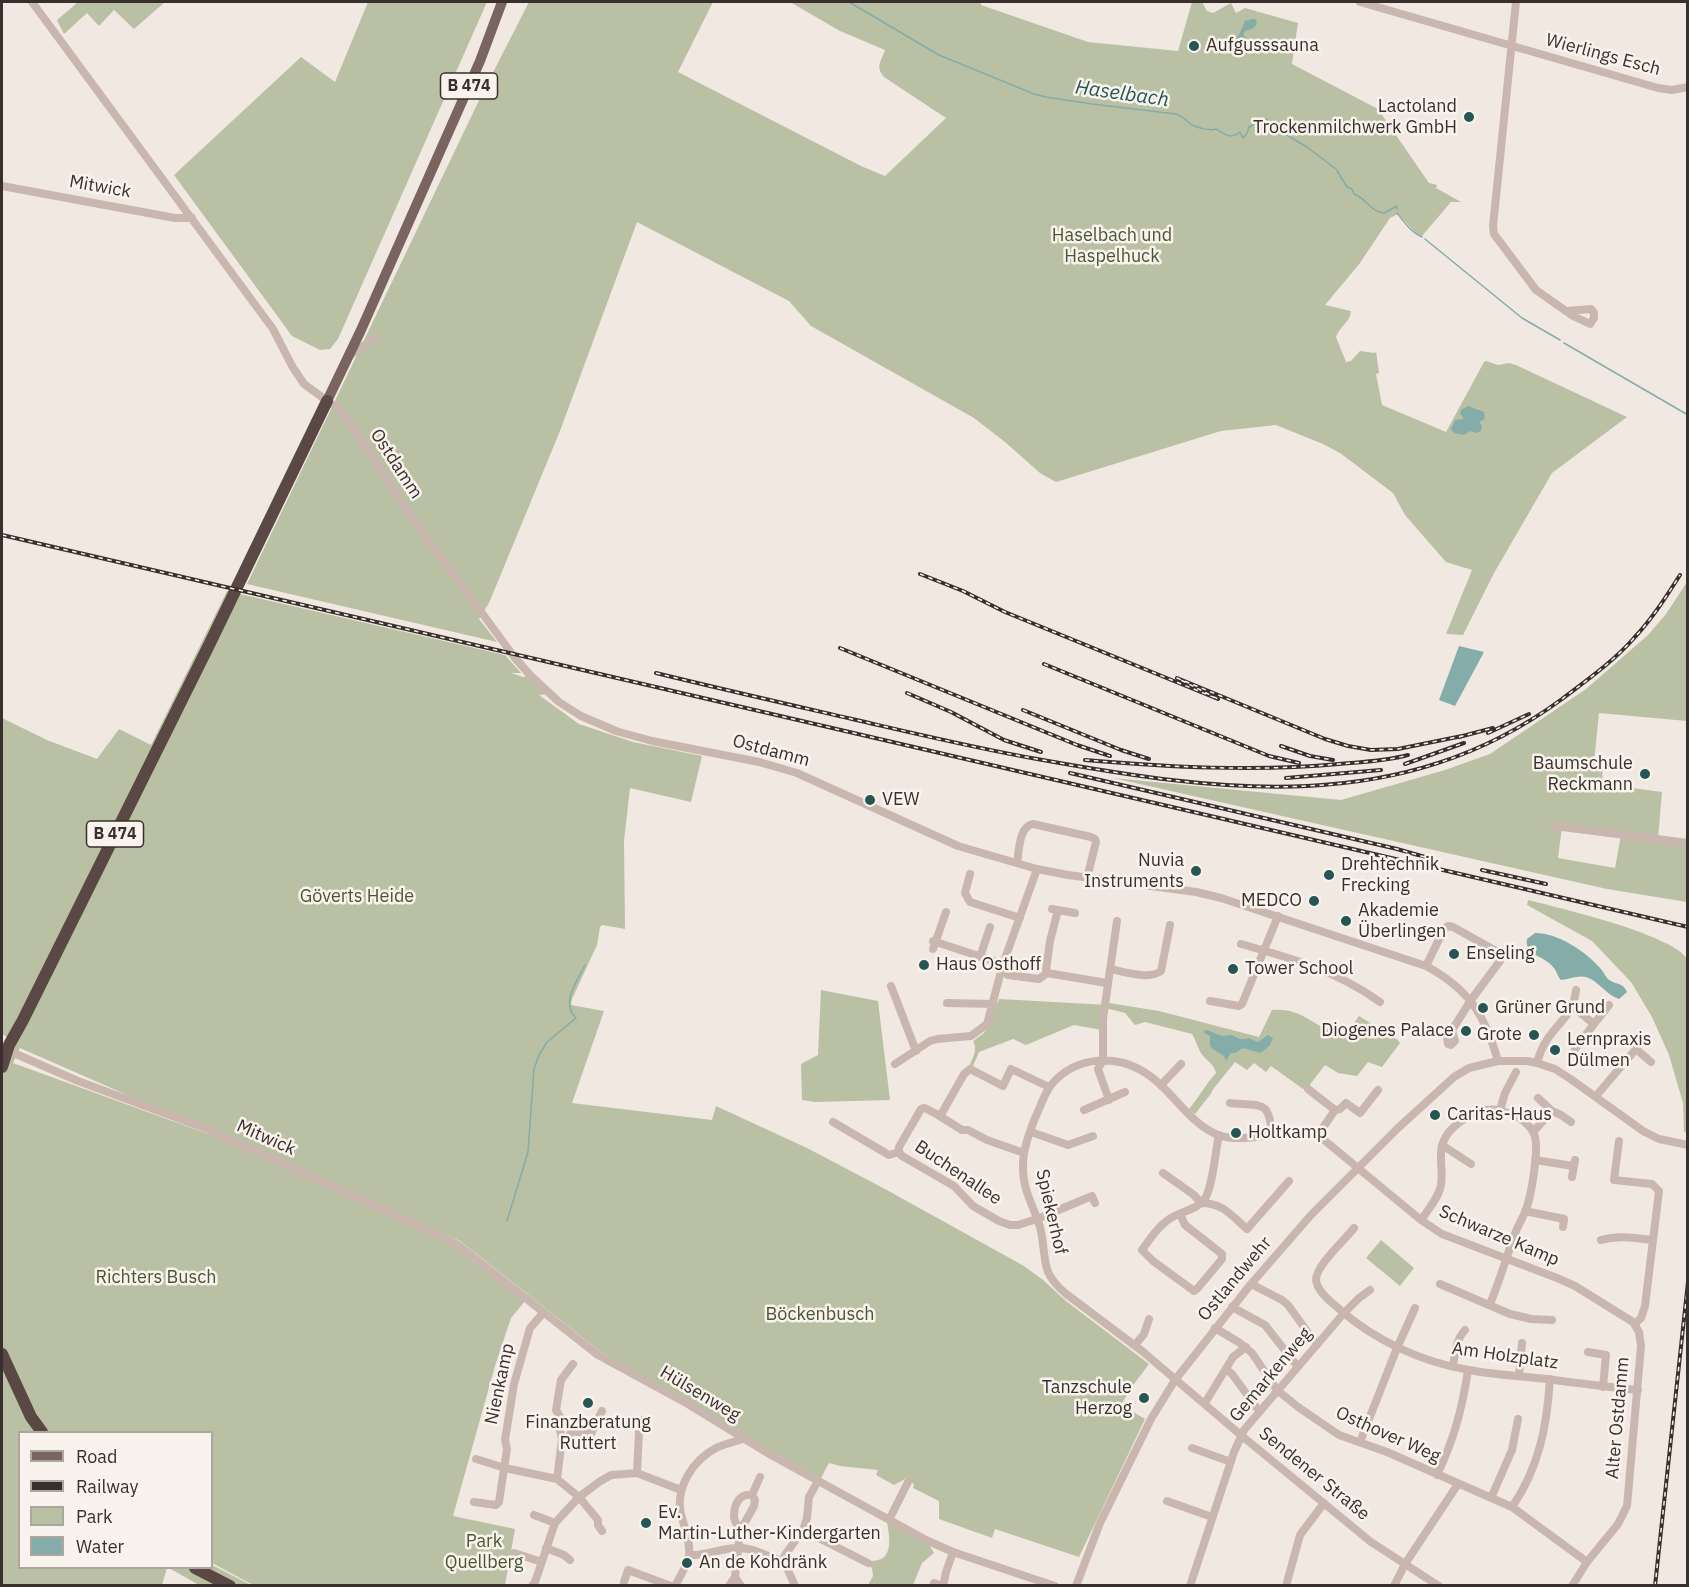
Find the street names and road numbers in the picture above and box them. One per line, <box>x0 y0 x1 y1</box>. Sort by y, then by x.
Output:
street label: Wierlings Esch <box>1543 29 1663 81</box>
road number: B 474 <box>440 73 498 99</box>
street label: Mitwick <box>67 171 133 203</box>
street label: Ostdamm <box>365 425 427 503</box>
street label: Ostdamm <box>730 730 812 772</box>
road number: B 474 <box>86 821 144 847</box>
street label: Mitwick <box>233 1115 299 1161</box>
street label: Buchenallee <box>910 1136 1006 1210</box>
street label: Spiekerhof <box>1031 1167 1071 1257</box>
street label: Schwarze Kamp <box>1436 1201 1562 1271</box>
street label: Ostlandwehr <box>1194 1232 1276 1326</box>
street label: Gemarkenweg <box>1225 1323 1317 1427</box>
street label: Am Holzplatz <box>1450 1338 1560 1374</box>
street label: Nienkamp <box>481 1341 519 1427</box>
street label: Alter Ostdamm <box>1602 1356 1634 1480</box>
street label: Hülsenweg <box>656 1362 744 1426</box>
street label: Osthover Weg <box>1332 1402 1444 1468</box>
street label: Sendener Straße <box>1254 1423 1374 1525</box>

